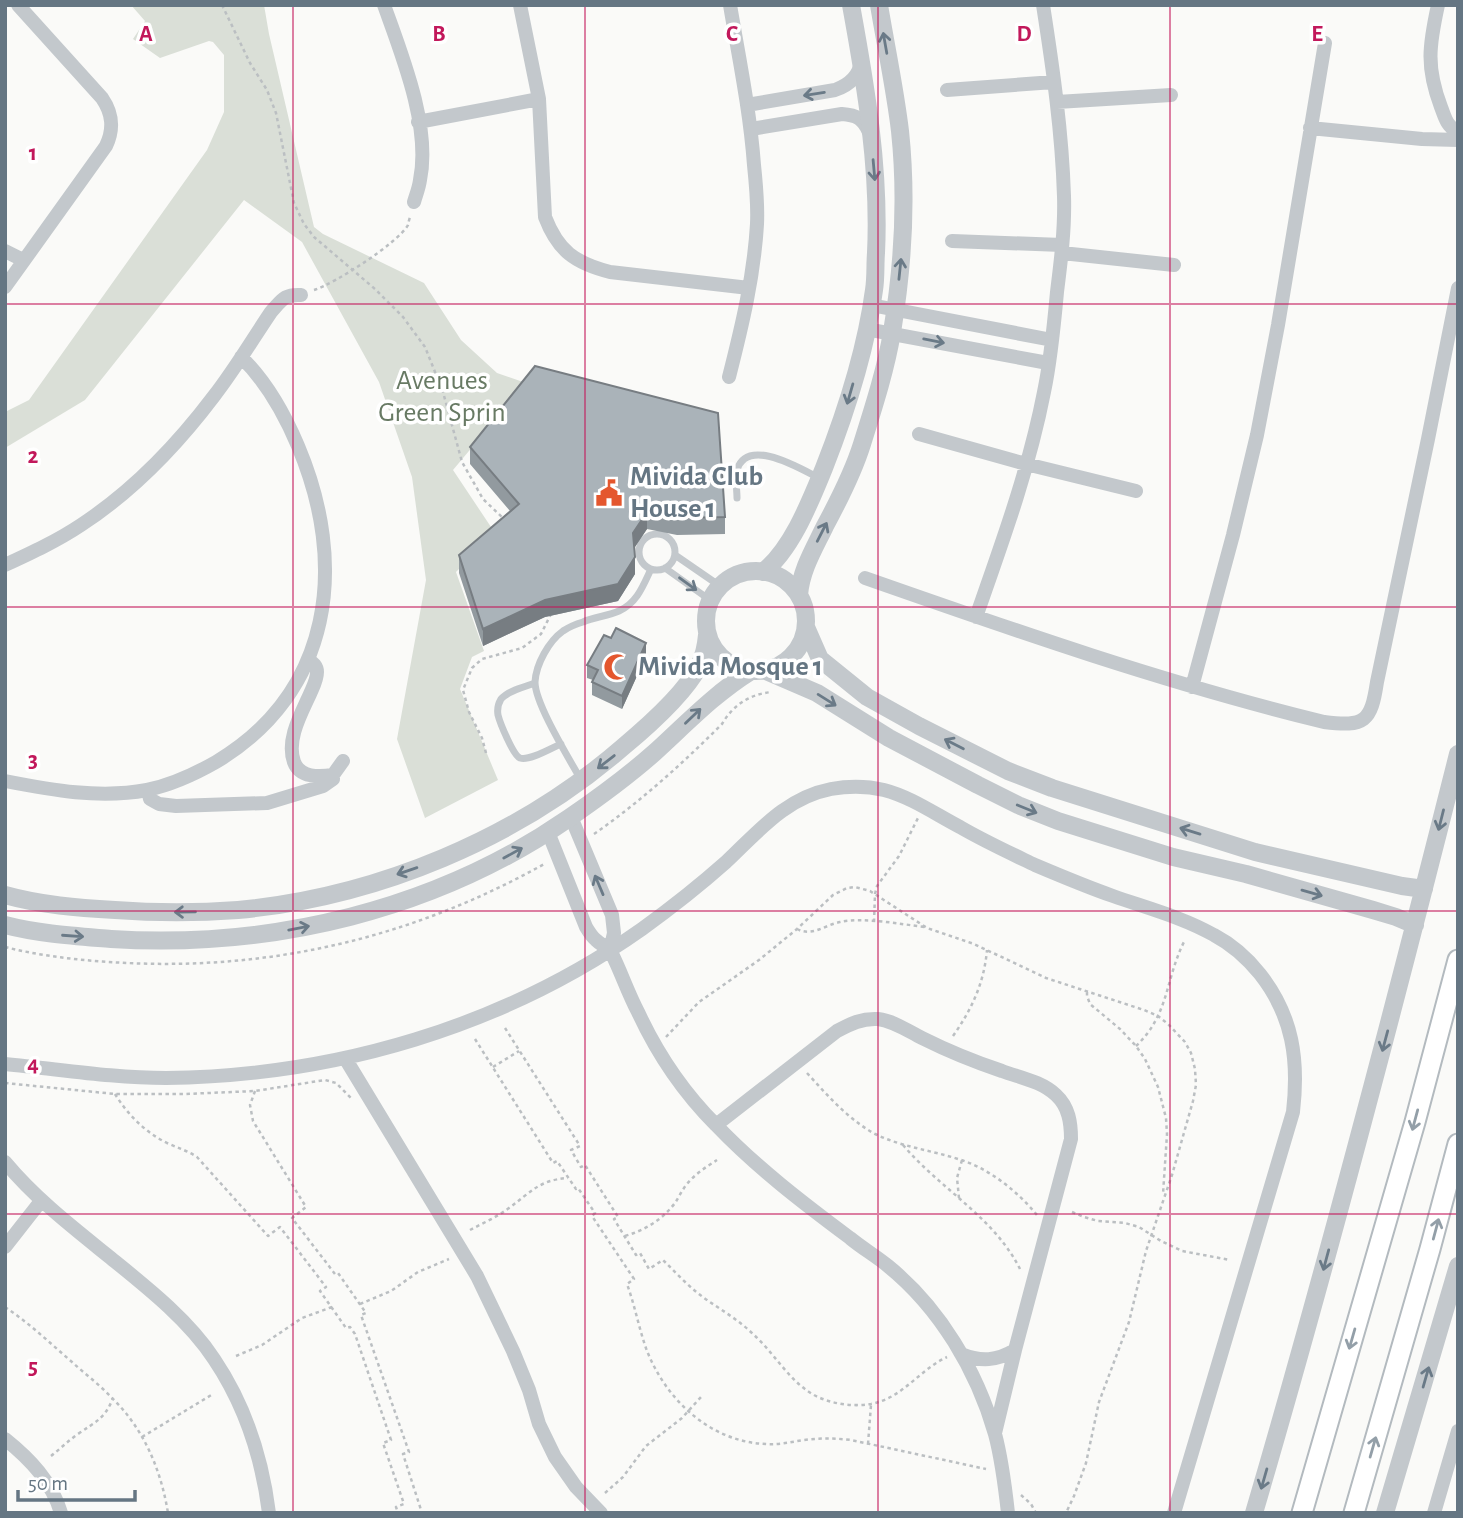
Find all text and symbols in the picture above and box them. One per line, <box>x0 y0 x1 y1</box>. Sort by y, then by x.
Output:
text: A <box>139 23 153 46</box>
text: B <box>432 23 446 46</box>
text: C <box>726 23 738 46</box>
text: D <box>1016 23 1032 46</box>
text: E <box>1311 23 1323 46</box>
one-way arrow <box>878 32 891 54</box>
one-way arrow <box>803 88 826 101</box>
text: 1 <box>29 142 37 165</box>
one-way arrow <box>868 158 881 181</box>
one-way arrow <box>894 258 907 280</box>
one-way arrow <box>922 334 945 348</box>
park label: Avenues Green Sprin <box>378 367 506 427</box>
one-way arrow <box>842 383 855 405</box>
text: 2 <box>28 445 39 468</box>
place label: Mivida Club House 1 <box>630 463 763 523</box>
public building icon: Mivida Club House 1 <box>594 478 624 508</box>
one-way arrow <box>816 522 830 543</box>
one-way arrow <box>678 577 697 591</box>
mosque icon: Mivida Mosque 1 <box>602 652 632 682</box>
place label: Mivida Mosque 1 <box>638 653 823 681</box>
one-way arrow <box>817 693 837 707</box>
one-way arrow <box>685 708 702 725</box>
one-way arrow <box>945 737 965 751</box>
text: 3 <box>28 749 38 772</box>
one-way arrow <box>597 754 615 769</box>
one-way arrow <box>1015 803 1037 816</box>
one-way arrow <box>1434 808 1447 831</box>
one-way arrow <box>1180 824 1202 837</box>
one-way arrow <box>502 846 522 860</box>
one-way arrow <box>397 866 419 878</box>
one-way arrow <box>592 875 605 896</box>
one-way arrow <box>1300 887 1322 900</box>
one-way arrow <box>174 905 197 919</box>
one-way arrow <box>287 921 310 935</box>
one-way arrow <box>61 930 83 943</box>
one-way arrow <box>1378 1029 1391 1052</box>
text: 4 <box>27 1053 39 1076</box>
one-way arrow <box>1408 1108 1421 1131</box>
one-way arrow <box>1430 1218 1443 1240</box>
one-way arrow <box>1318 1249 1331 1271</box>
one-way arrow <box>1345 1328 1358 1350</box>
text: 5 <box>28 1356 38 1379</box>
one-way arrow <box>1420 1366 1433 1388</box>
one-way arrow <box>1367 1436 1380 1458</box>
scale bar <box>18 1458 135 1502</box>
one-way arrow <box>1257 1468 1270 1490</box>
text: 50 m <box>28 1473 68 1494</box>

